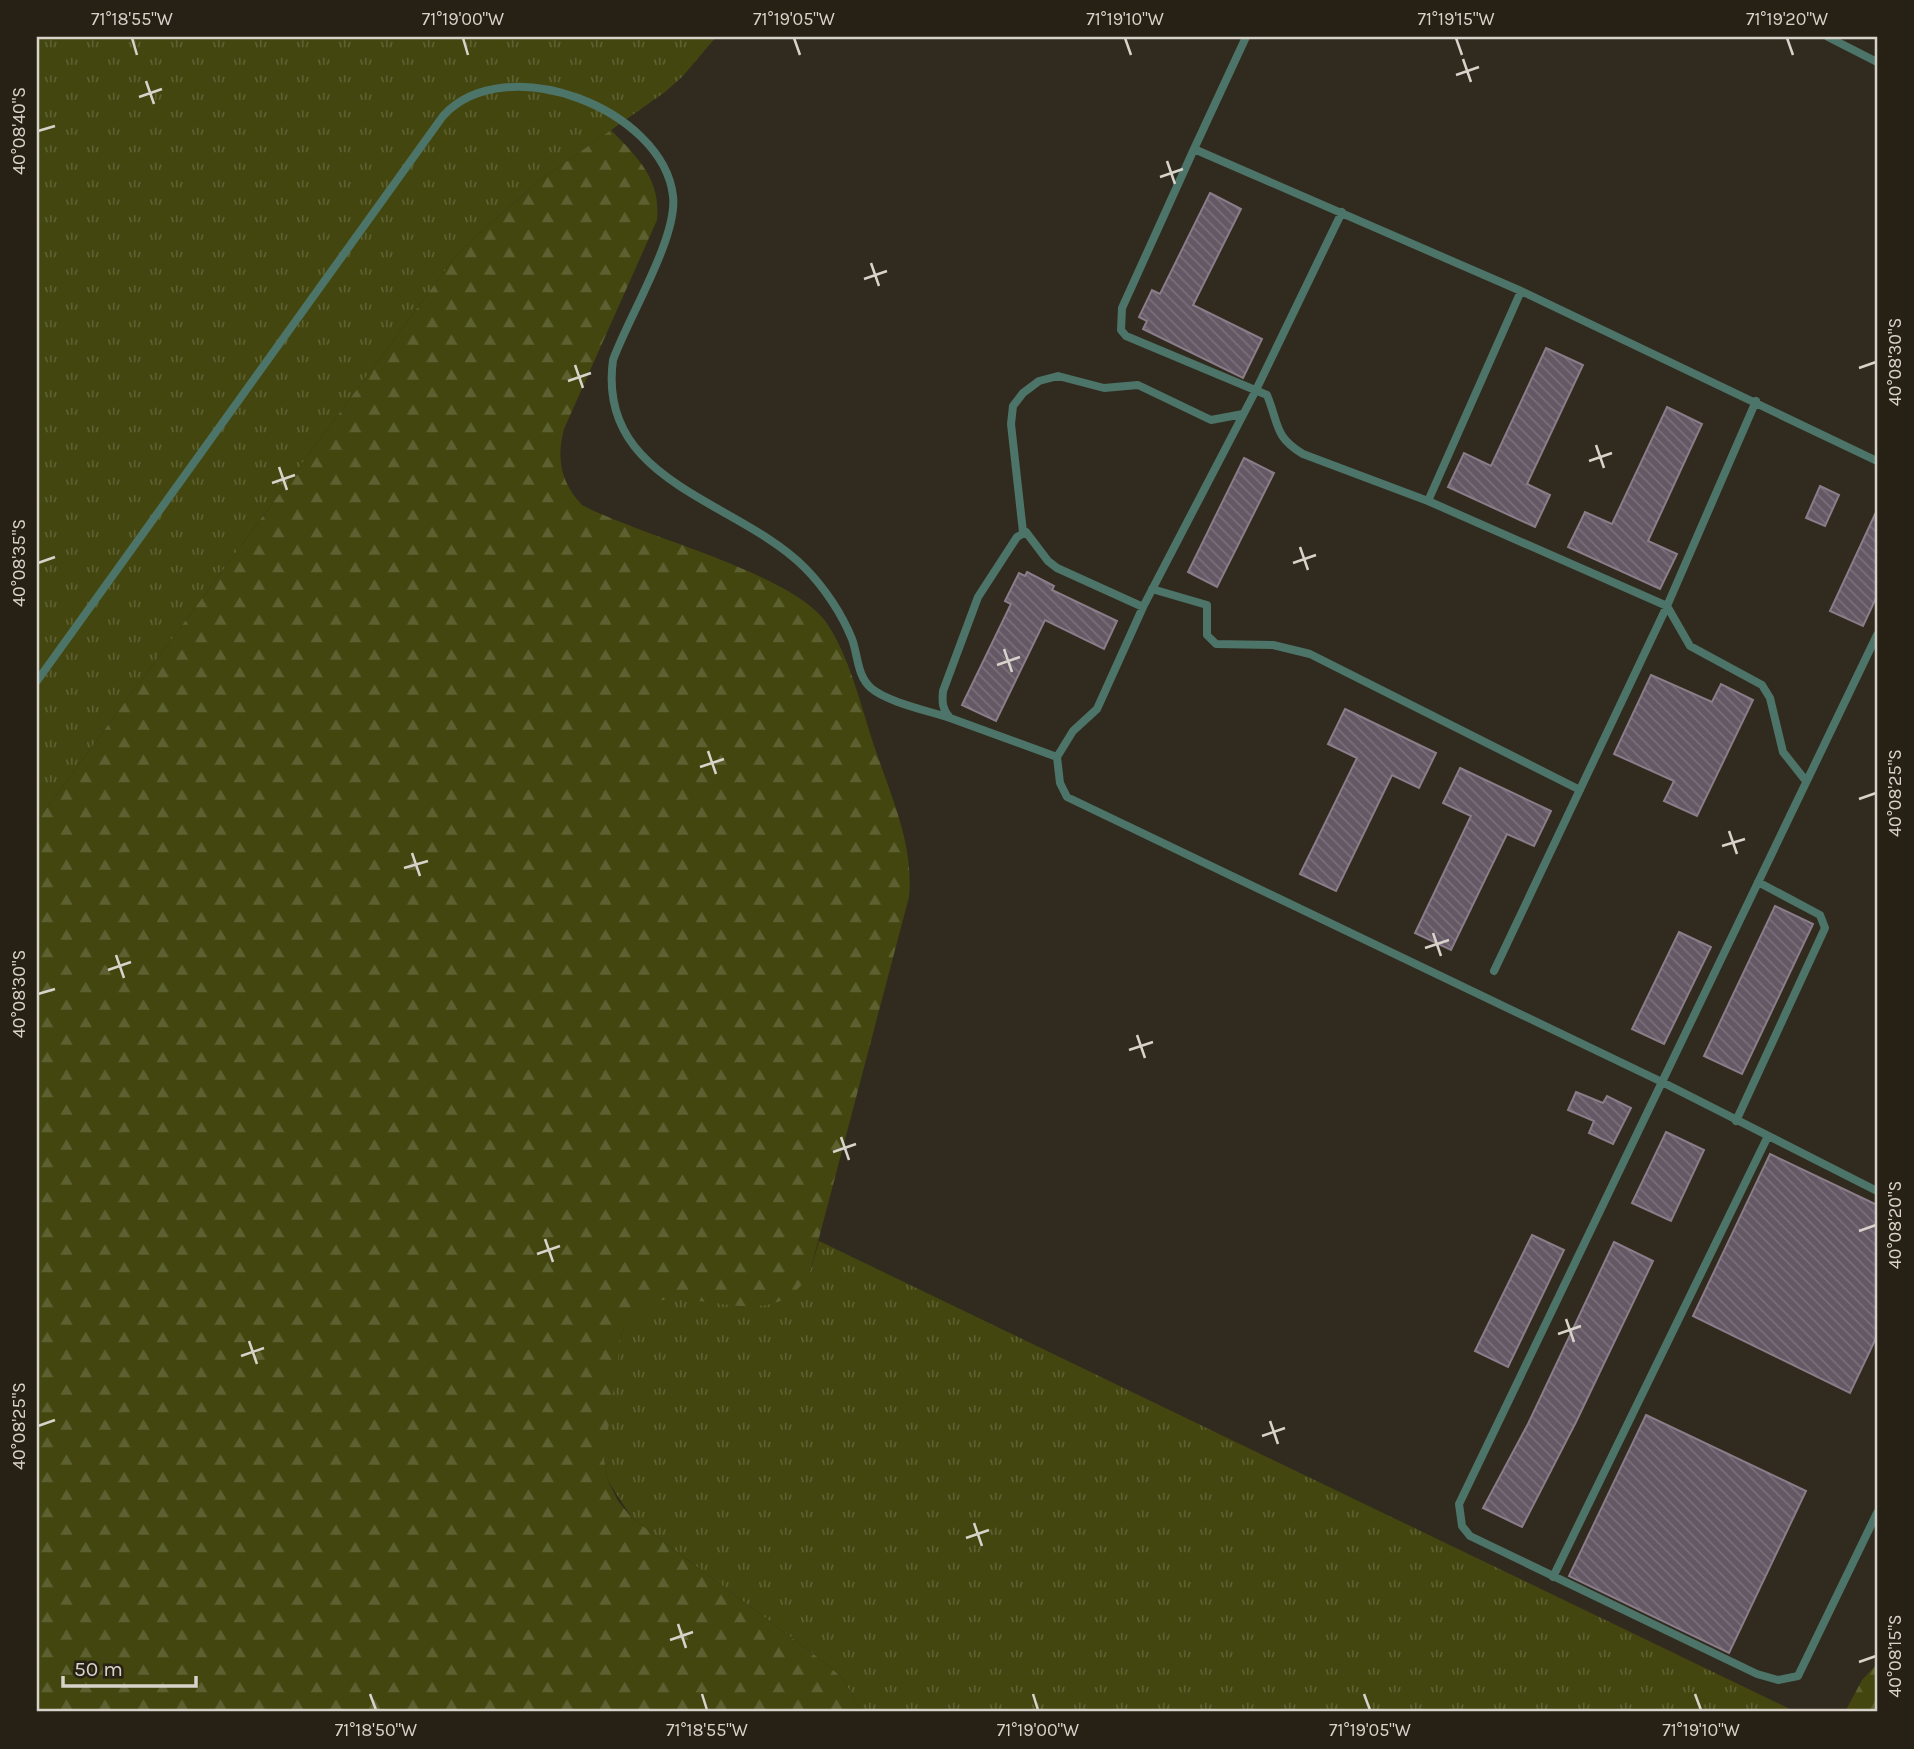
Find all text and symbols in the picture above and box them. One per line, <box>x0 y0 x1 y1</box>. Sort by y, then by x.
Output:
text: 71°18'55"W <box>91 8 173 30</box>
text: 71°19'00"W <box>422 8 504 30</box>
text: 71°19'05"W <box>753 8 835 30</box>
text: 71°19'10"W <box>1086 8 1164 30</box>
text: 71°19'15"W <box>1417 8 1495 30</box>
text: 71°19'20"W <box>1746 8 1828 30</box>
text: 40°08'40"S <box>8 87 30 175</box>
text: 40°08'30"S <box>1884 318 1906 406</box>
text: 40°08'35"S <box>8 519 30 607</box>
text: 40°08'25"S <box>1884 749 1906 837</box>
text: 40°08'30"S <box>8 950 30 1038</box>
text: 40°08'20"S <box>1884 1181 1906 1269</box>
text: 40°08'25"S <box>8 1382 30 1470</box>
text: 40°08'15"S <box>1884 1614 1906 1698</box>
scale bar <box>63 1644 196 1688</box>
text: 50 m <box>74 1657 123 1681</box>
text: 71°18'50"W <box>335 1719 417 1741</box>
text: 71°18'55"W <box>666 1719 748 1741</box>
text: 71°19'00"W <box>997 1719 1079 1741</box>
text: 71°19'05"W <box>1329 1719 1411 1741</box>
text: 71°19'10"W <box>1662 1719 1740 1741</box>

